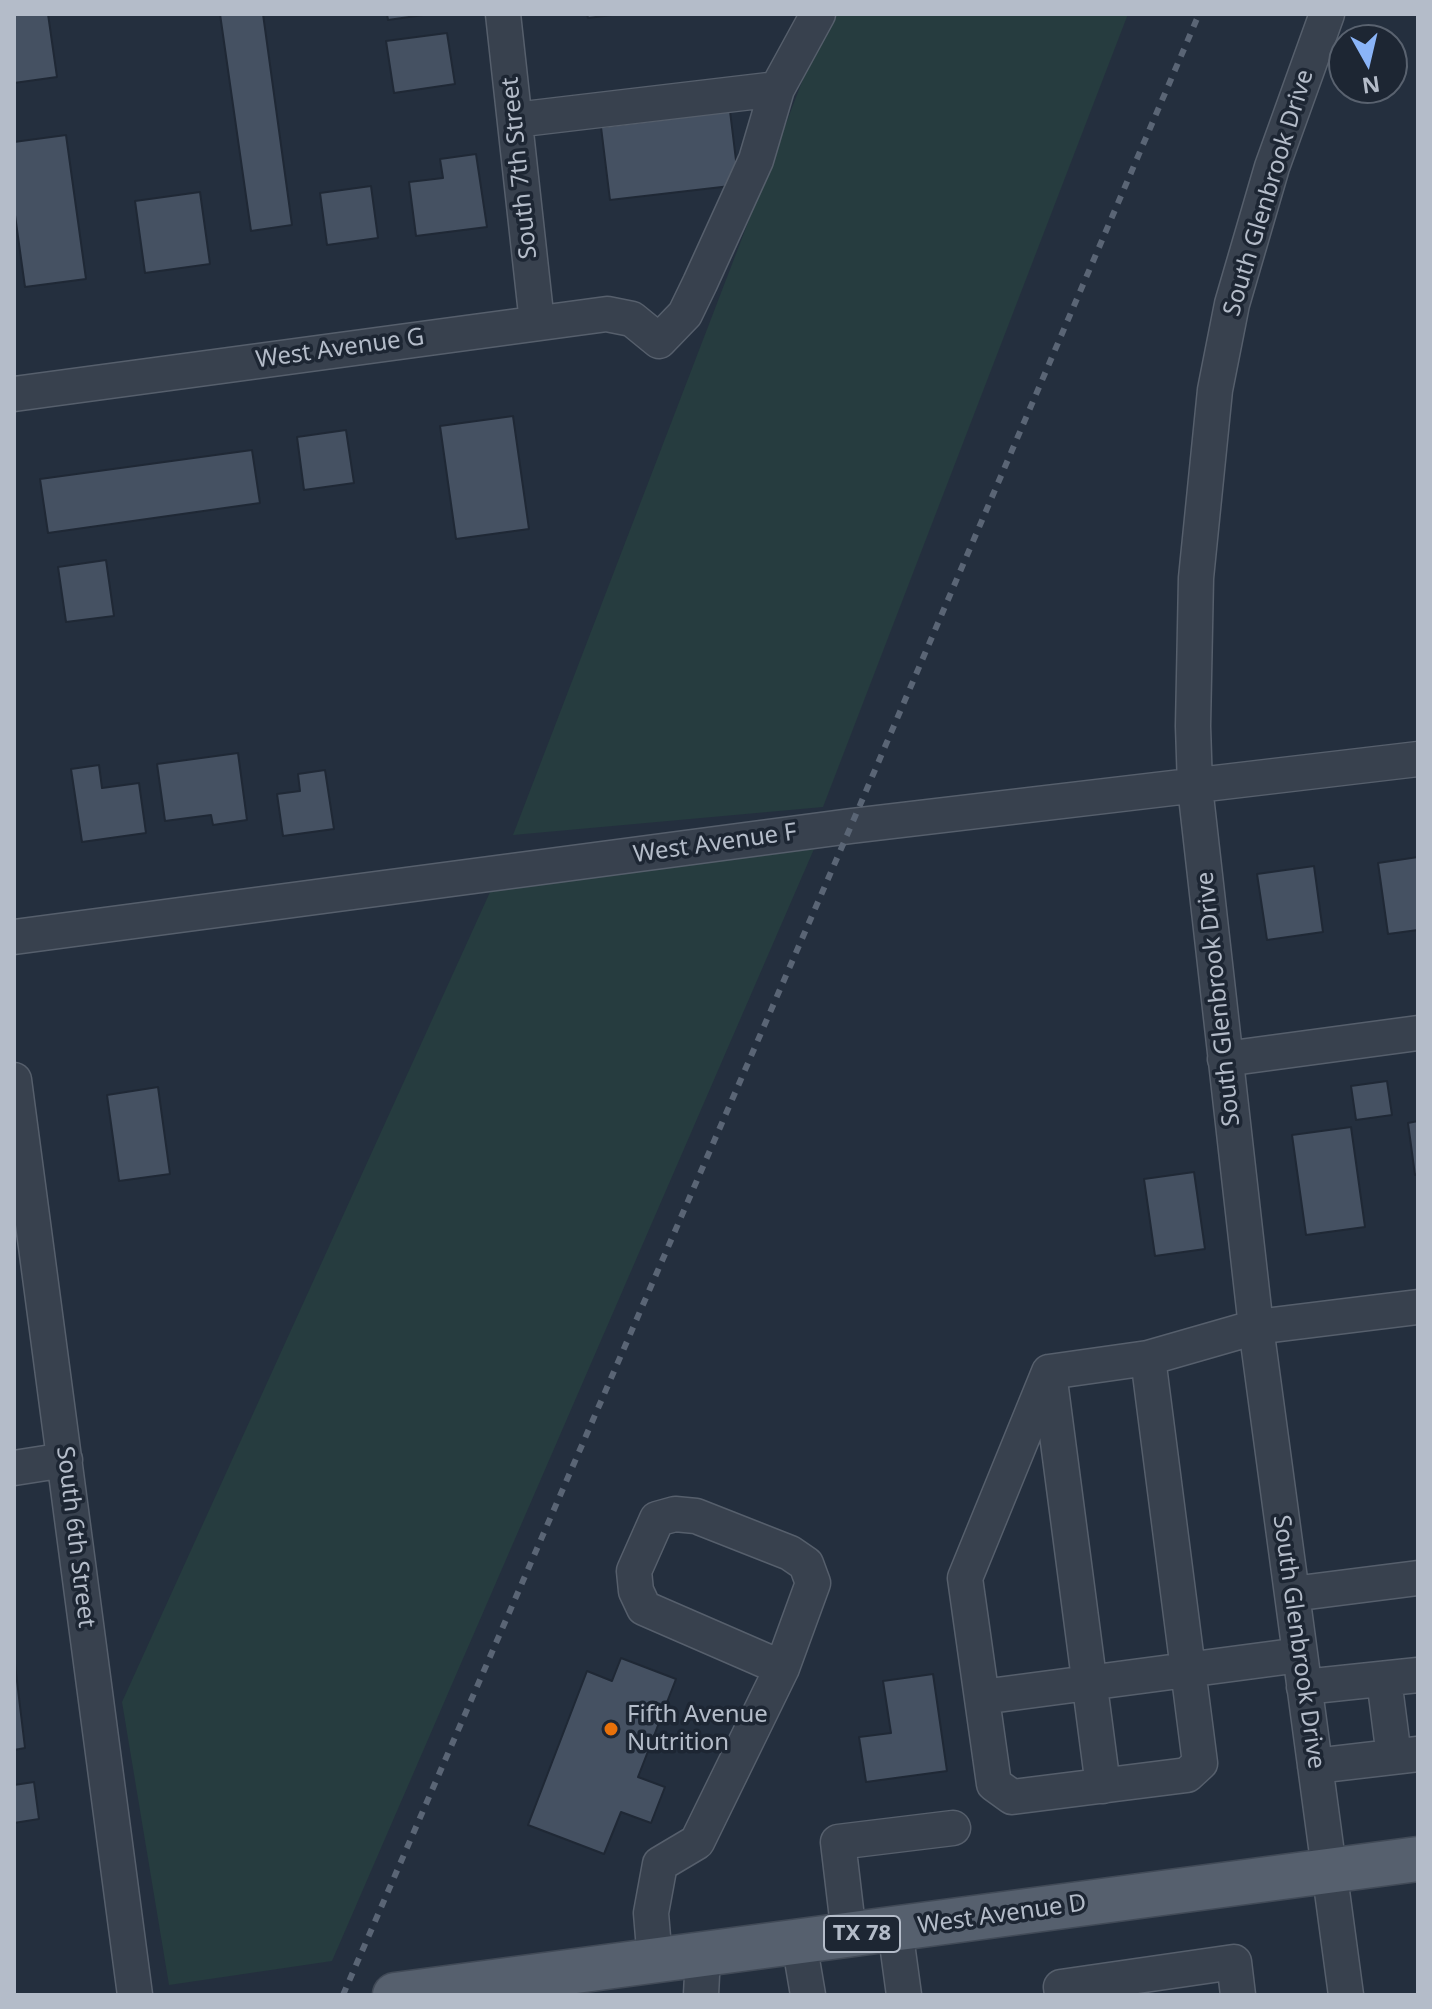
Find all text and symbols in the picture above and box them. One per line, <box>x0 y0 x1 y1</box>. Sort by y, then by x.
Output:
north arrow <box>1328 24 1408 104</box>
street label: South Glenbrook Drive <box>1218 66 1320 320</box>
text: N <box>1360 70 1382 102</box>
street label: South 7th Street <box>496 76 544 260</box>
street label: West Avenue G <box>254 323 426 375</box>
street label: West Avenue F <box>631 818 799 870</box>
street label: South Glenbrook Drive <box>1191 870 1247 1128</box>
street label: South 6th Street <box>50 1445 100 1629</box>
street label: South Glenbrook Drive <box>1266 1513 1330 1771</box>
place label: Fifth Avenue Nutrition <box>627 1701 768 1757</box>
marker: Fifth Avenue Nutrition <box>602 1720 620 1738</box>
street label: West Avenue D <box>916 1889 1088 1941</box>
road number: TX 78 <box>824 1916 900 1952</box>

